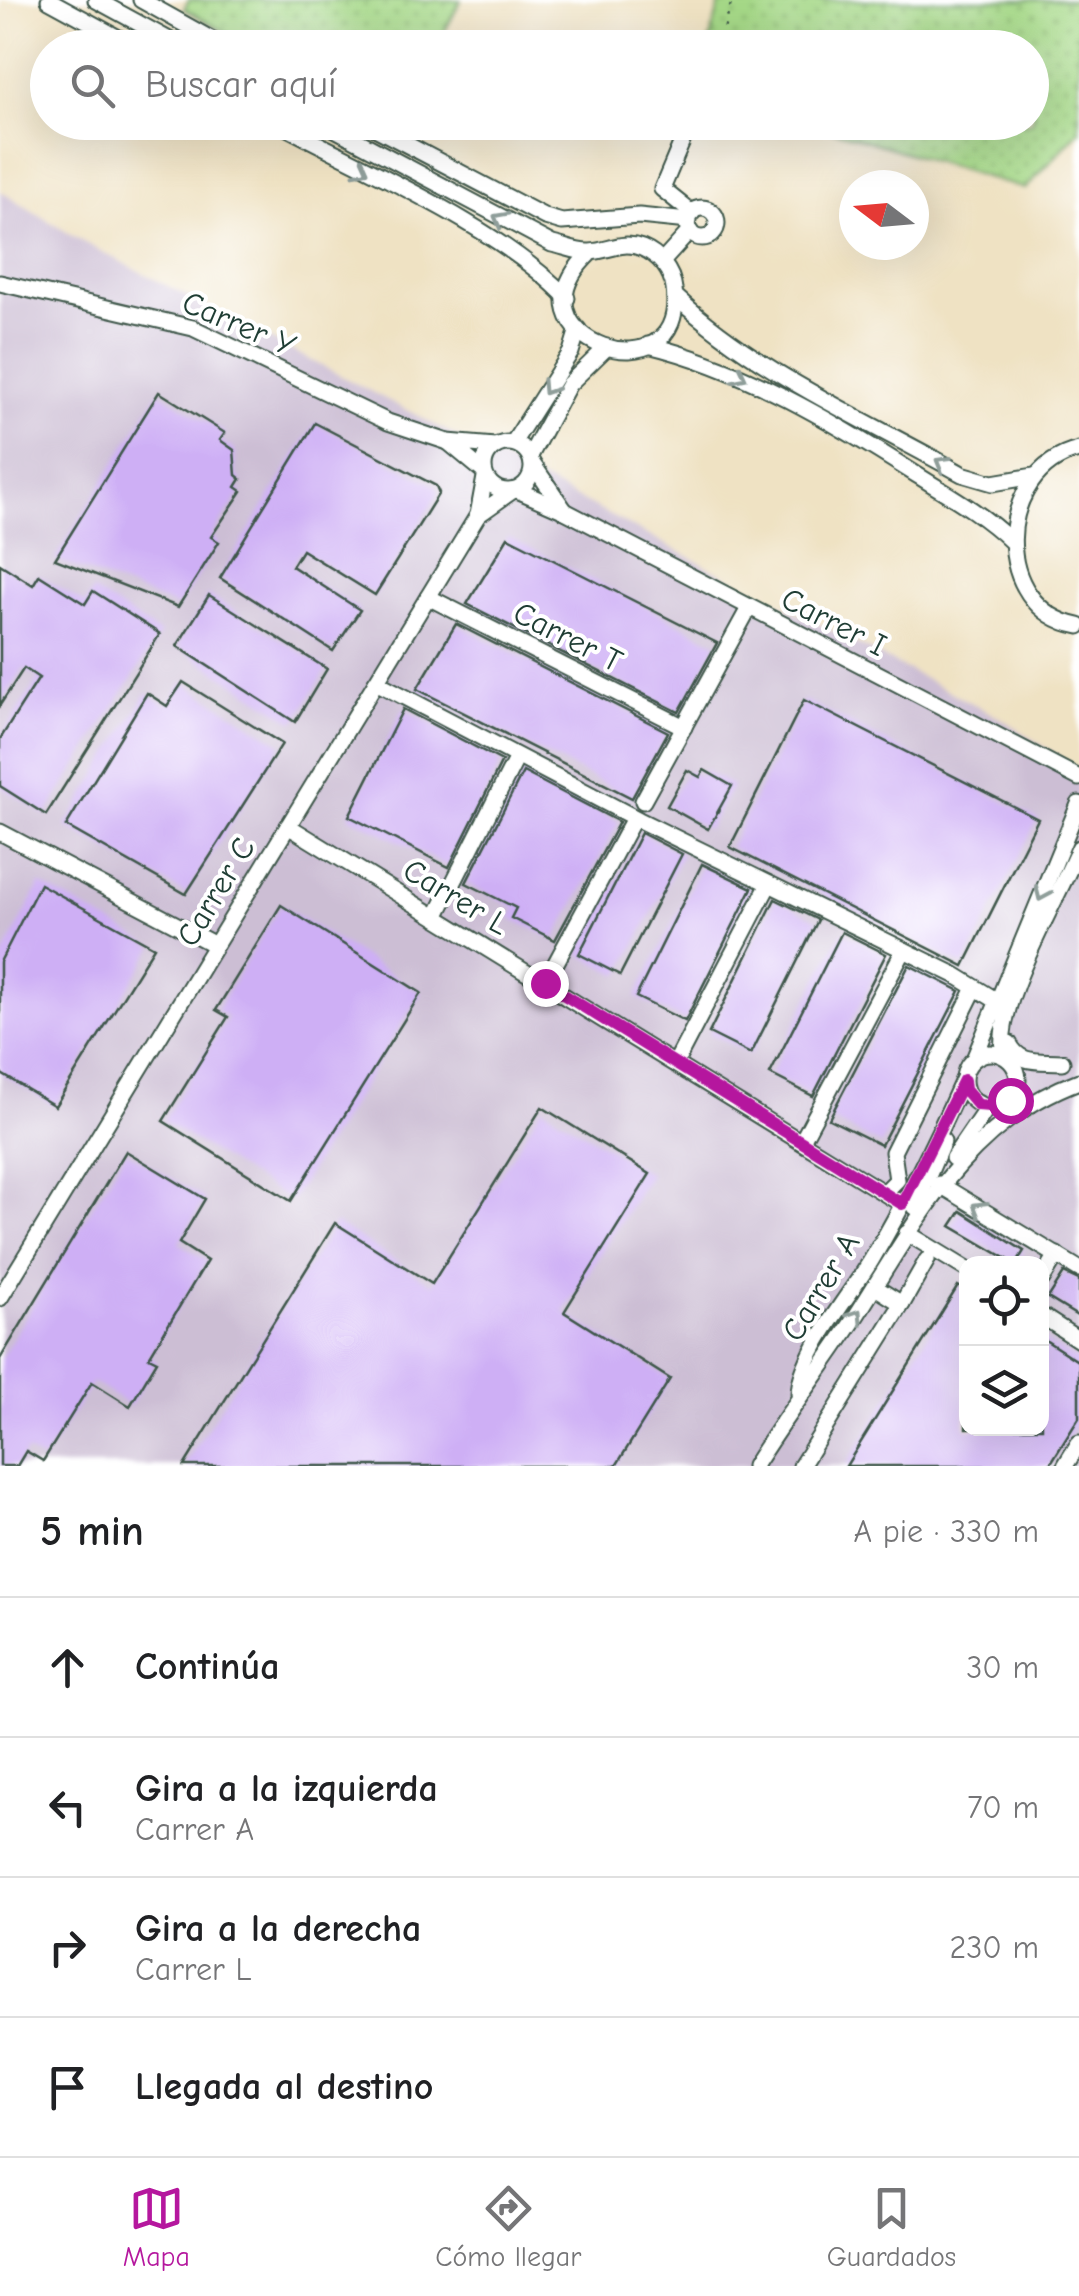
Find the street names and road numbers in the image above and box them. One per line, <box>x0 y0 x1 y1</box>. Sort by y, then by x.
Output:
street label: Carrer Y <box>177 284 301 364</box>
street label: Carrer I <box>775 580 893 664</box>
street label: Carrer T <box>507 594 629 680</box>
street label: Carrer C <box>169 831 263 953</box>
street label: Carrer L <box>397 851 515 943</box>
street label: Carrer A <box>775 1226 867 1348</box>

